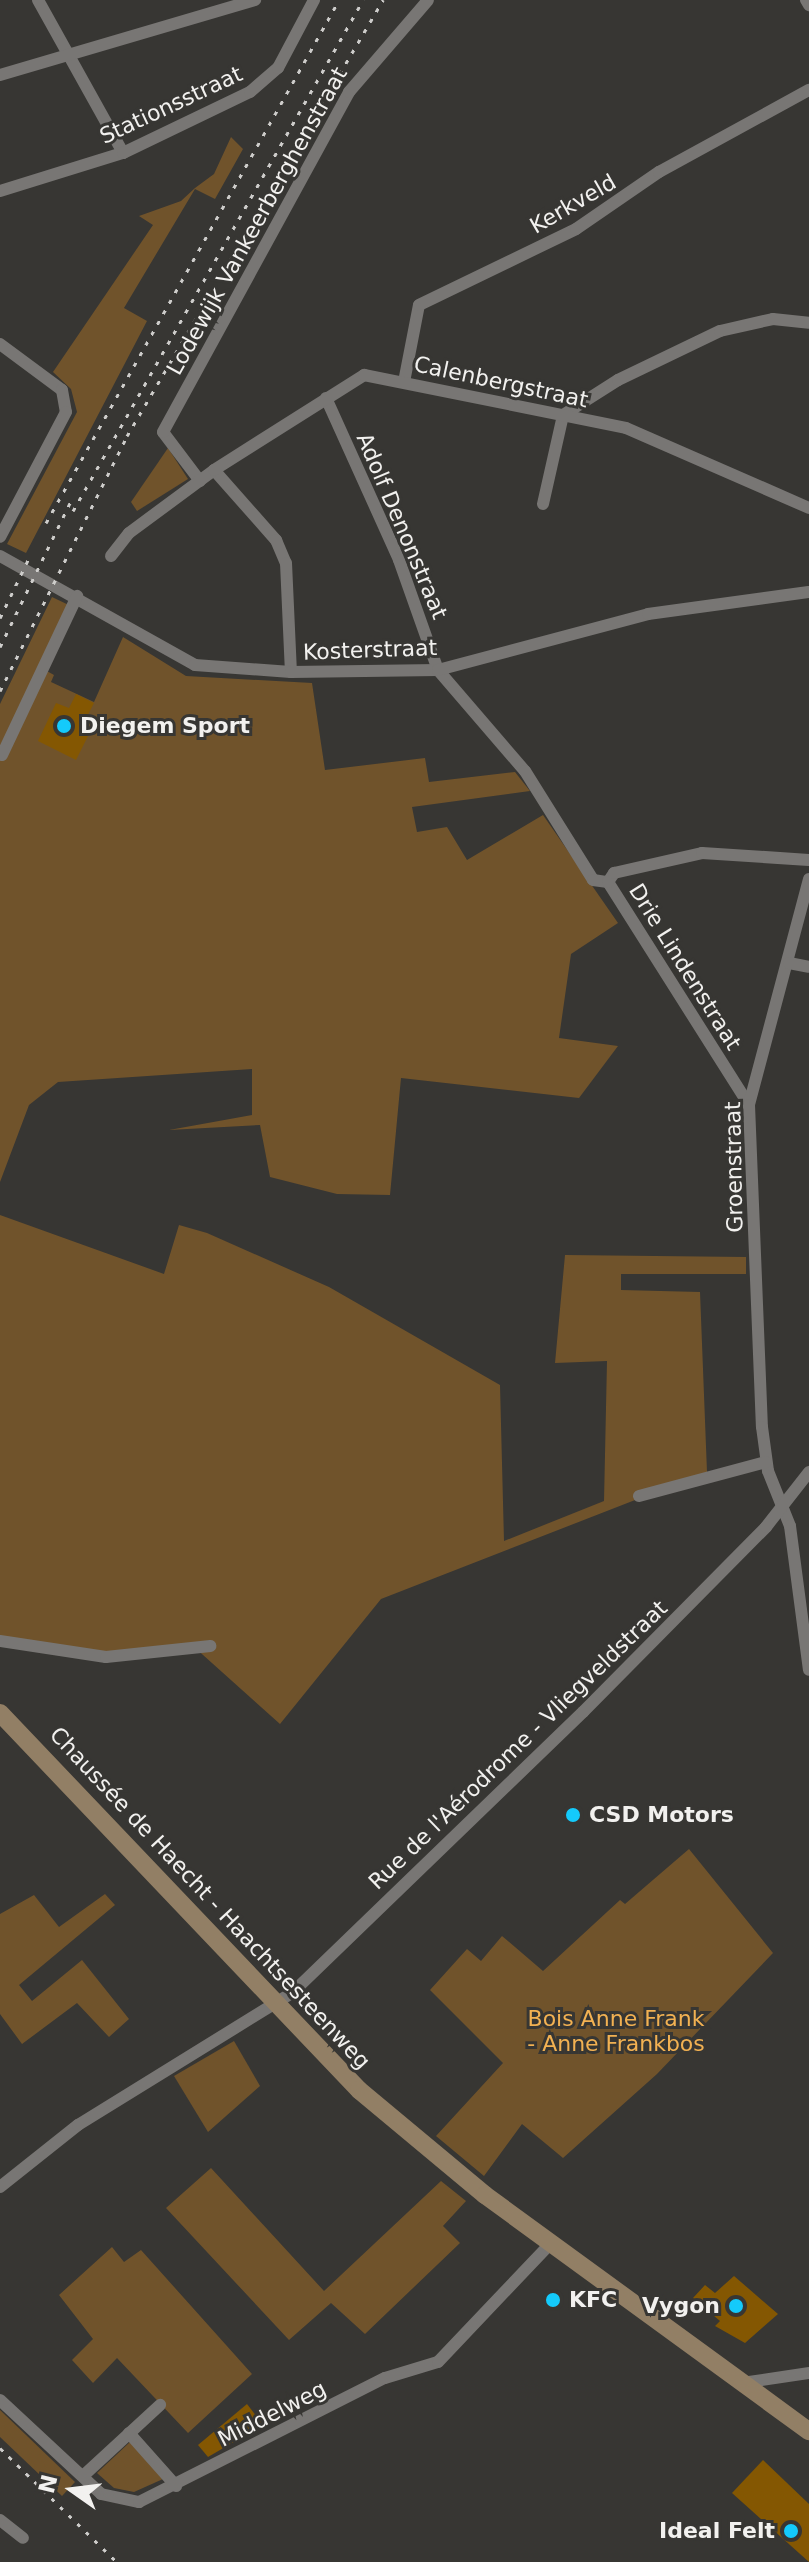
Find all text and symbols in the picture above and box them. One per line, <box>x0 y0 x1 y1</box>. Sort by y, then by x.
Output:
street label: Stationsstraat <box>95 60 247 150</box>
street label: Lodewijk Vankeerberghenstraat <box>161 62 353 380</box>
street label: Kerkveld <box>525 169 621 239</box>
street label: Calenbergstraat <box>412 351 590 413</box>
street label: Adolf Denonstraat <box>351 429 453 623</box>
street label: Kosterstraat <box>302 634 438 666</box>
place label: Diegem Sport <box>80 713 250 739</box>
marker: Diegem Sport <box>55 717 73 735</box>
street label: Drie Lindenstraat <box>623 879 747 1055</box>
street label: Groenstraat <box>720 1101 748 1233</box>
street label: Rue de l'Aérodrome - Vliegveldstraat <box>363 1595 673 1895</box>
street label: Chaussée de Haecht - Haachtsesteenweg <box>44 1721 376 2075</box>
place label: CSD Motors <box>589 1802 734 1828</box>
marker: CSD Motors <box>564 1806 582 1824</box>
park label: Bois Anne Frank - Anne Frankbos <box>527 2005 705 2056</box>
place label: KFC <box>569 2287 617 2313</box>
marker: KFC <box>544 2291 562 2309</box>
place label: Vygon <box>642 2293 720 2319</box>
marker: Vygon <box>727 2297 745 2315</box>
street label: Middelweg <box>213 2375 331 2453</box>
north arrow <box>32 2450 112 2530</box>
text: N <box>34 2472 63 2496</box>
place label: Ideal Felt <box>659 2518 775 2544</box>
marker: Ideal Felt <box>782 2522 800 2540</box>

